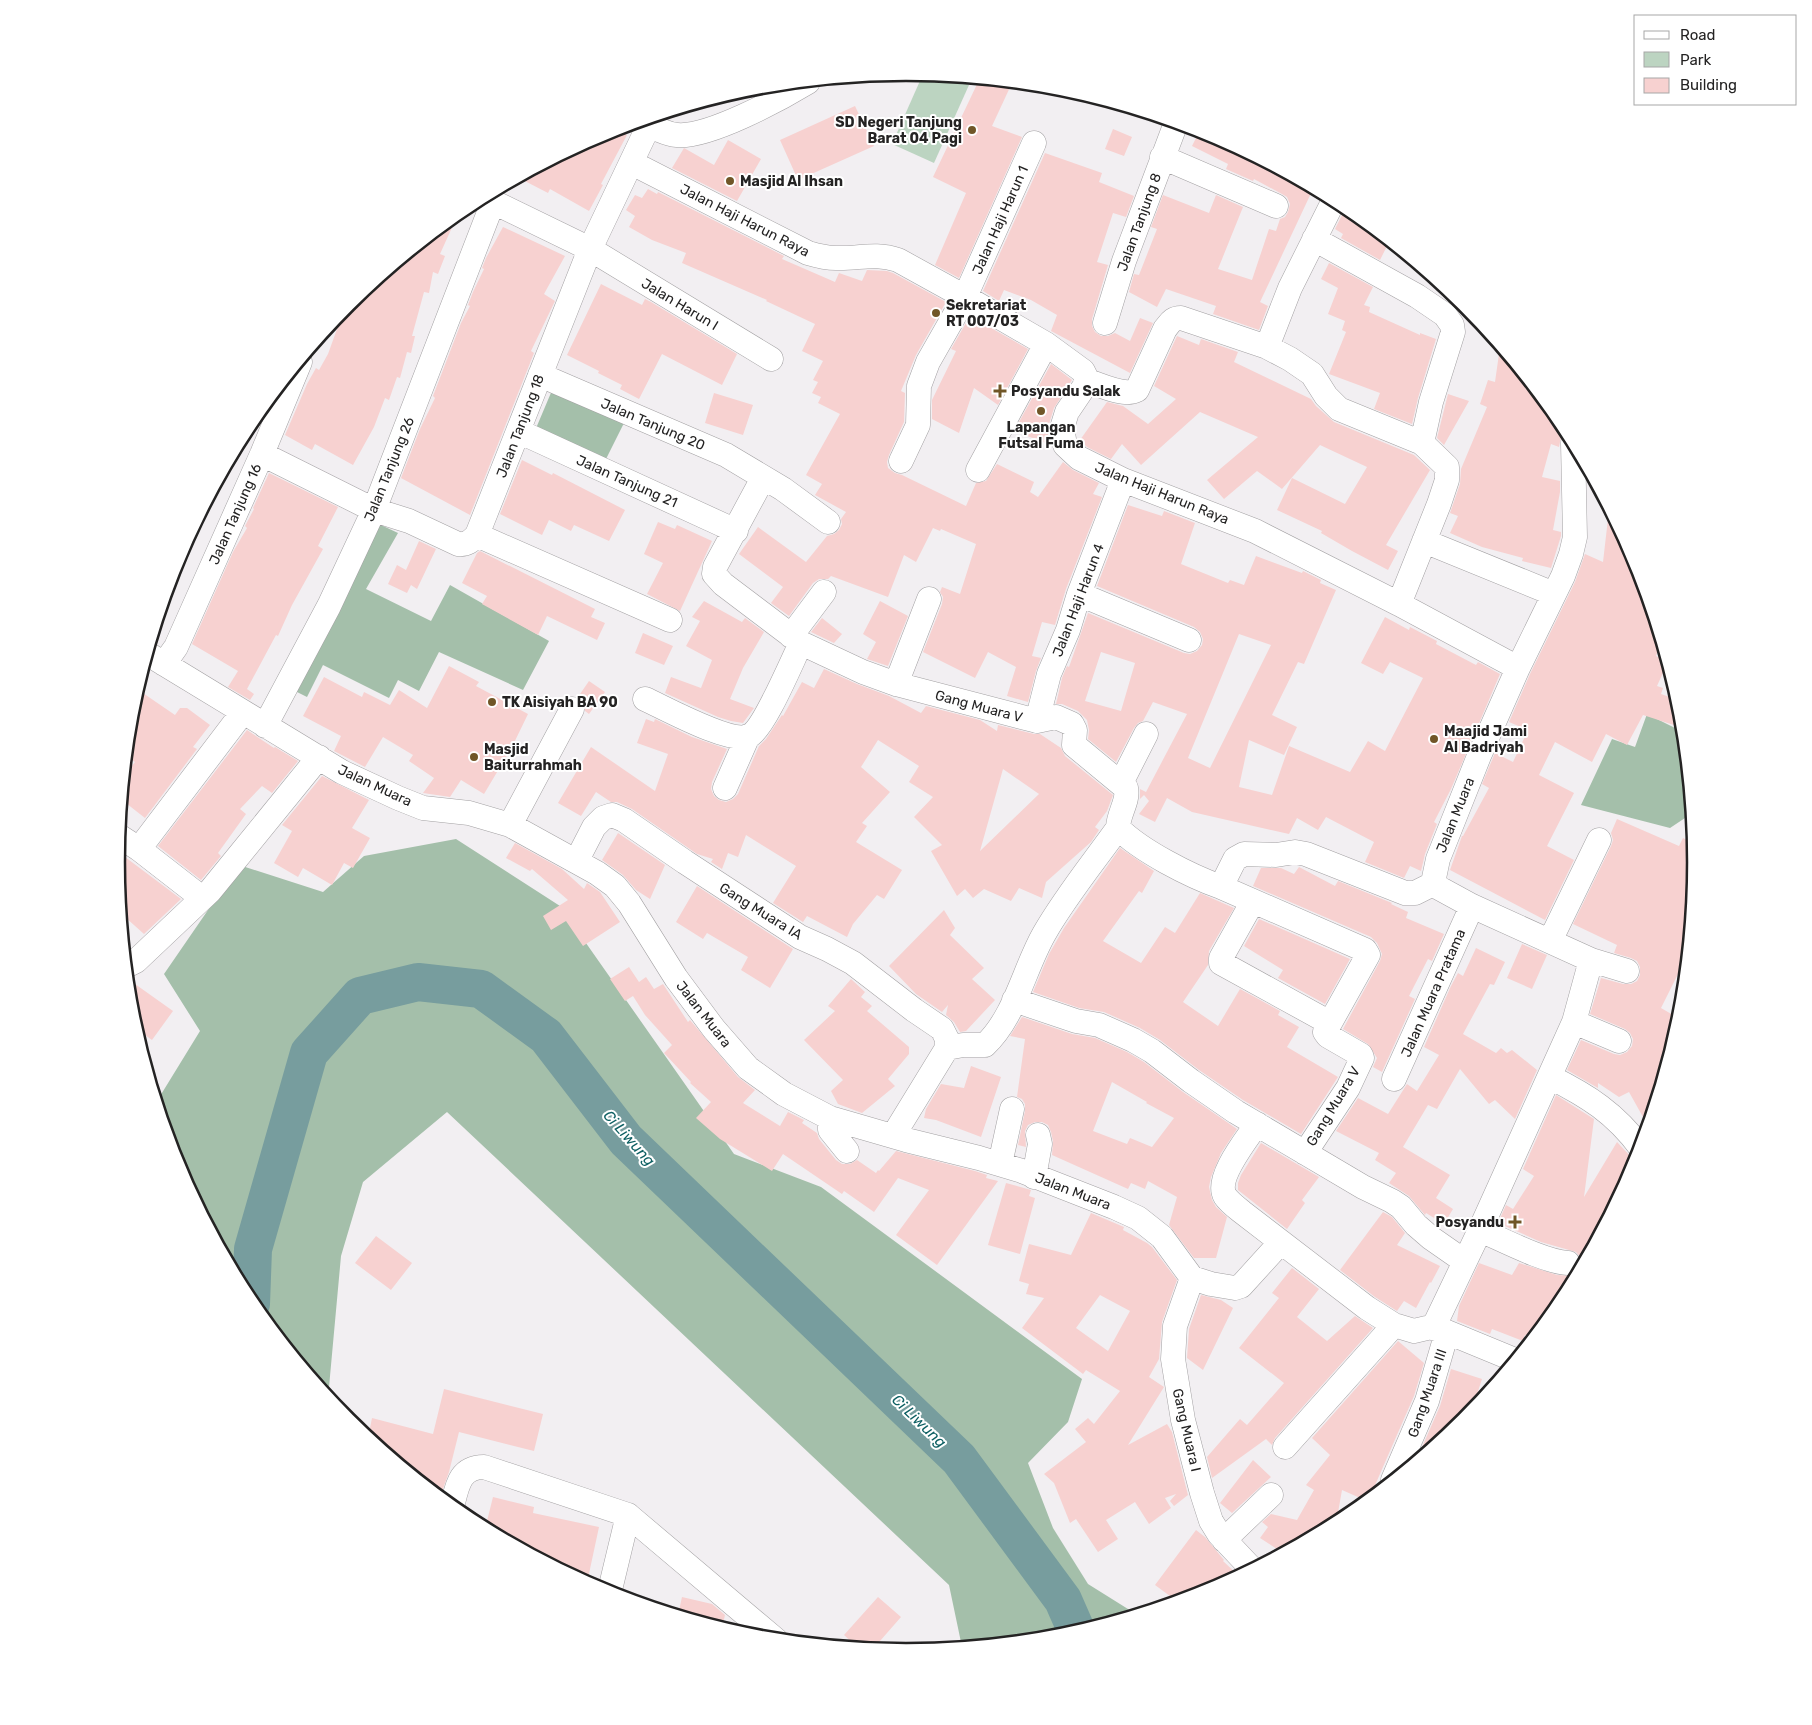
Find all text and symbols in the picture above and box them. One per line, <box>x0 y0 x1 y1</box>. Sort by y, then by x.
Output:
legend <box>1634 15 1797 105</box>
text: Road <box>1680 26 1716 44</box>
text: Park <box>1680 51 1711 69</box>
text: Building <box>1680 76 1737 94</box>
place label: SD Negeri Tanjung Barat 04 Pagi <box>835 114 962 147</box>
marker: SD Negeri Tanjung Barat 04 Pagi <box>966 124 978 136</box>
street label: Jalan Haji Harun 1 <box>969 163 1032 277</box>
street label: Jalan Tanjung 8 <box>1114 171 1165 274</box>
place label: Masjid Al Ihsan <box>740 173 843 190</box>
marker: Masjid Al Ihsan <box>724 175 736 187</box>
street label: Jalan Haji Harun Raya <box>677 180 812 261</box>
street label: Jalan Harun I <box>638 275 721 334</box>
place label: Sekretariat RT 007/03 <box>946 297 1027 330</box>
marker: Sekretariat RT 007/03 <box>930 307 942 319</box>
street label: Jalan Tanjung 18 <box>493 372 548 480</box>
place label: Posyandu Salak <box>1011 383 1121 400</box>
marker: Posyandu Salak <box>993 384 1007 398</box>
street label: Jalan Tanjung 20 <box>598 395 708 454</box>
marker: Lapangan Futsal Fuma <box>1035 405 1047 417</box>
street label: Jalan Tanjung 26 <box>361 414 418 524</box>
place label: Lapangan Futsal Fuma <box>998 419 1084 452</box>
street label: Jalan Tanjung 21 <box>574 452 680 511</box>
street label: Jalan Haji Harun Raya <box>1092 459 1231 528</box>
street label: Jalan Tanjung 16 <box>206 461 265 567</box>
street label: Jalan Haji Harun 4 <box>1049 541 1108 659</box>
street label: Gang Muara V <box>933 687 1025 726</box>
place label: TK Aisiyah BA 90 <box>502 694 618 711</box>
marker: TK Aisiyah BA 90 <box>486 696 498 708</box>
place label: Maajid Jami Al Badriyah <box>1444 723 1527 756</box>
marker: Maajid Jami Al Badriyah <box>1428 733 1440 745</box>
place label: Masjid Baiturrahmah <box>484 741 582 774</box>
marker: Masjid Baiturrahmah <box>468 751 480 763</box>
street label: Jalan Muara <box>335 761 415 810</box>
street label: Jalan Muara <box>1433 775 1478 855</box>
street label: Gang Muara IA <box>716 879 806 944</box>
street label: Jalan Muara Pratama <box>1398 926 1469 1060</box>
street label: Jalan Muara <box>672 978 735 1051</box>
street label: Gang Muara V <box>1303 1063 1364 1149</box>
water label: Ci Liwung <box>599 1107 659 1170</box>
street label: Jalan Muara <box>1033 1169 1113 1214</box>
place label: Posyandu <box>1436 1214 1504 1231</box>
marker: Posyandu <box>1508 1215 1522 1229</box>
street label: Gang Muara III <box>1404 1347 1451 1440</box>
street label: Gang Muara I <box>1169 1387 1204 1473</box>
water label: Ci Liwung <box>888 1391 950 1451</box>

